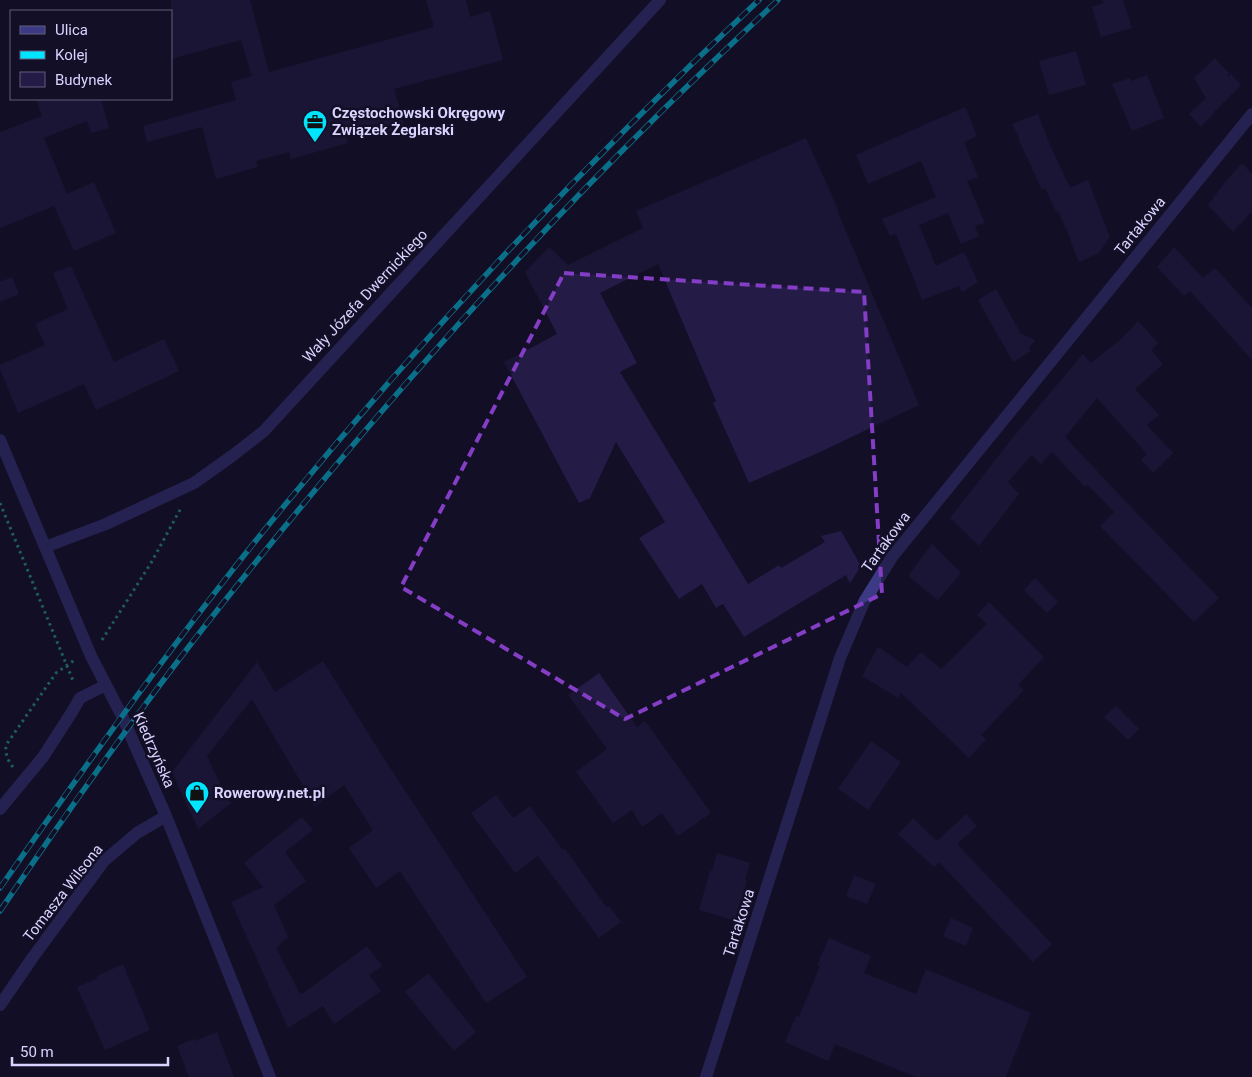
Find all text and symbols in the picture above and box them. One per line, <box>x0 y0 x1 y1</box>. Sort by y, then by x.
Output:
legend <box>10 10 172 100</box>
text: Ulica <box>55 21 88 39</box>
text: Kolej <box>55 46 88 64</box>
text: Budynek <box>55 71 112 89</box>
place label: Częstochowski Okręgowy Związek Żeglarski <box>332 104 505 139</box>
office icon: Częstochowski Okręgowy Związek Żeglarski <box>302 109 328 143</box>
street label: Tartakowa <box>1111 193 1169 259</box>
street label: Wały Józefa Dwernickiego <box>299 226 431 366</box>
street label: Tartakowa <box>858 508 914 576</box>
street label: Kiedrzyńska <box>129 709 179 791</box>
shop icon: Rowerowy.net.pl <box>184 780 210 814</box>
place label: Rowerowy.net.pl <box>214 784 325 802</box>
street label: Tomasza Wilsona <box>19 841 107 945</box>
street label: Tartakowa <box>720 887 758 959</box>
scale bar <box>12 1034 169 1066</box>
text: 50 m <box>20 1043 54 1061</box>

